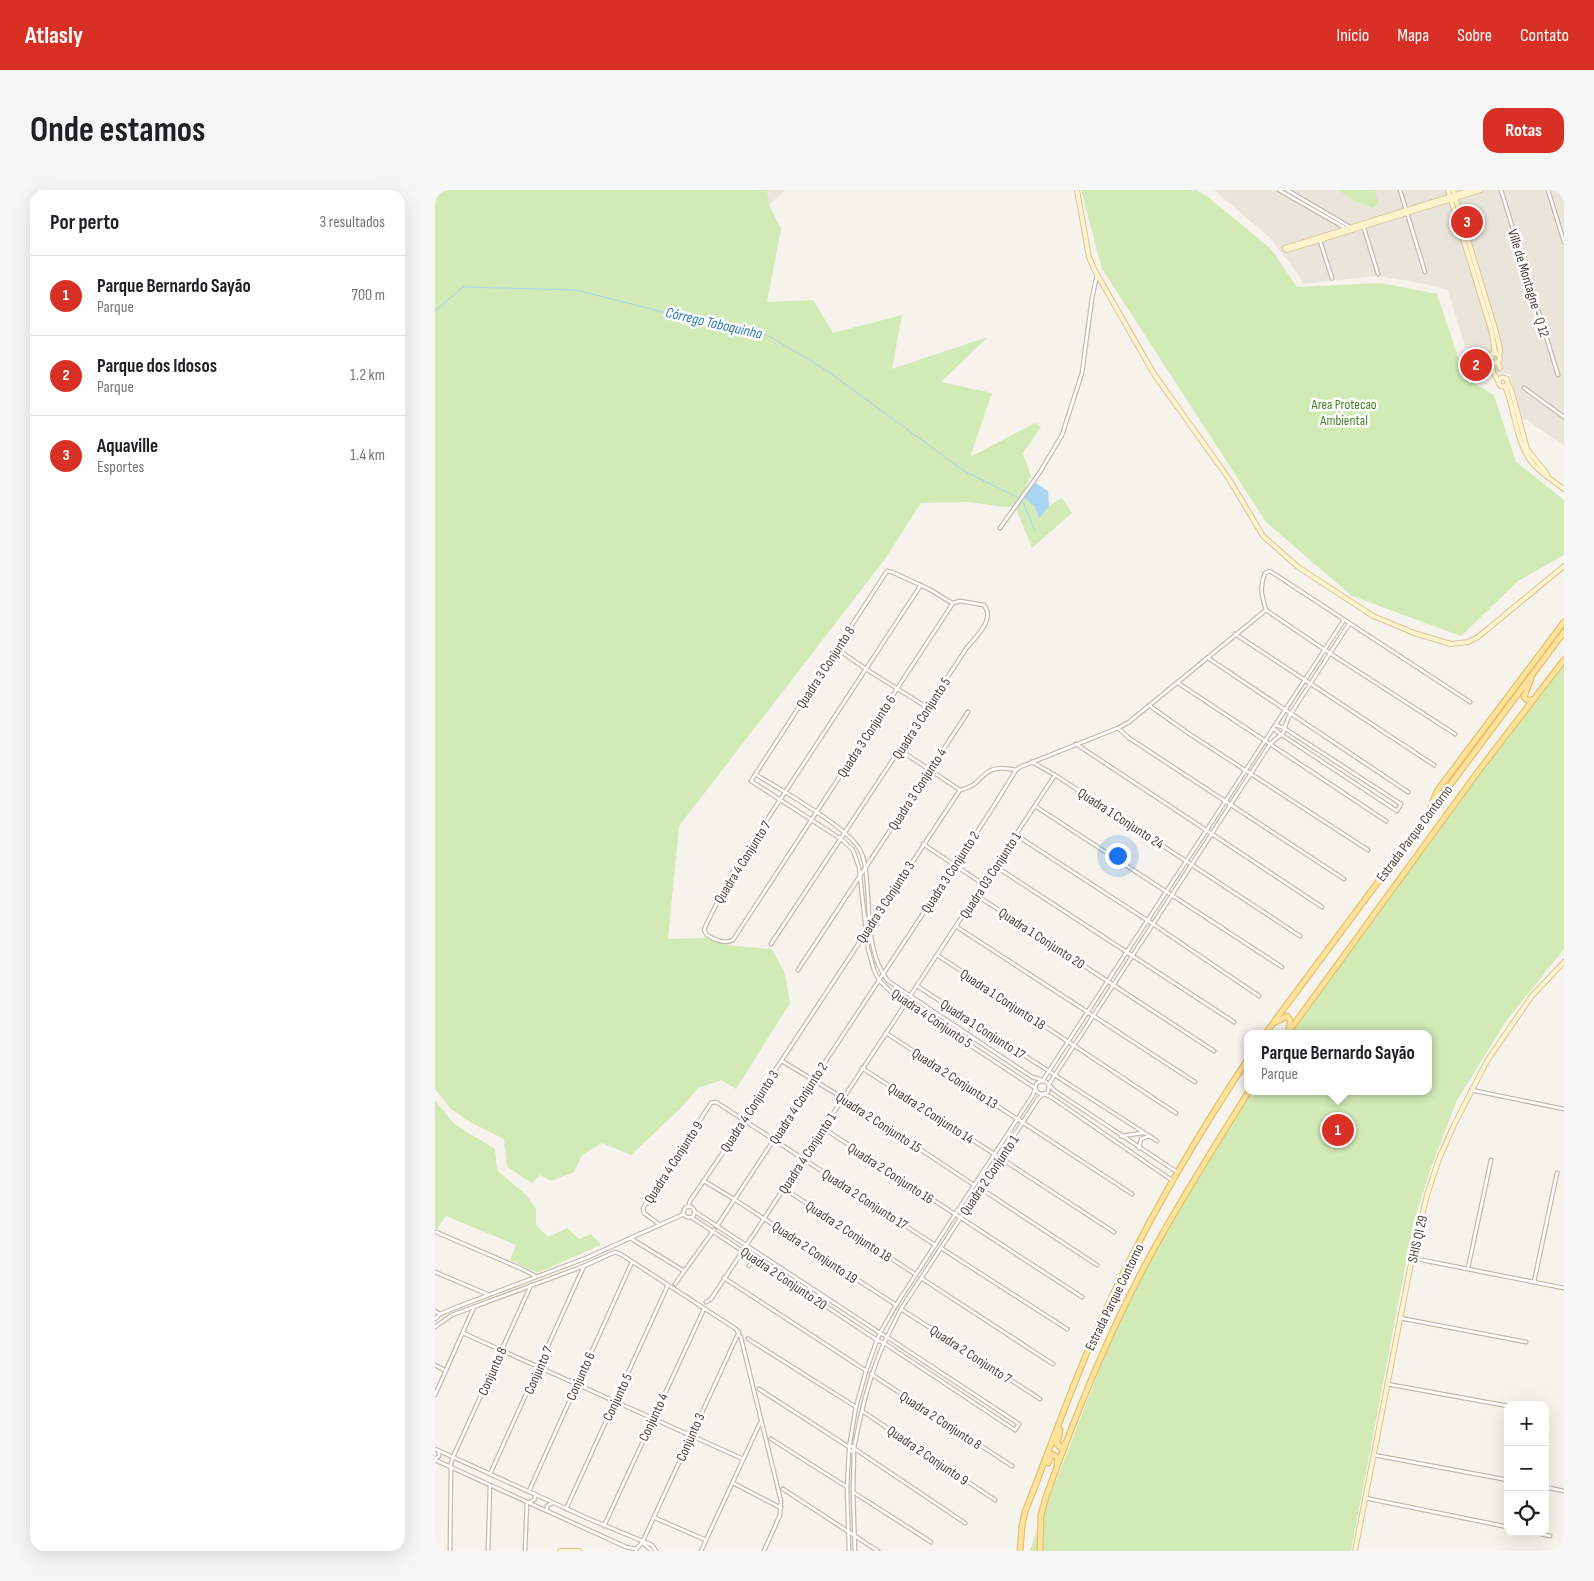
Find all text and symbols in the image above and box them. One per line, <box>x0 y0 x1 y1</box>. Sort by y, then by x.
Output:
text: Atlasly <box>25 21 83 50</box>
text: Início <box>1337 25 1369 46</box>
text: Mapa <box>1397 25 1429 46</box>
text: Sobre <box>1457 25 1492 46</box>
text: Contato <box>1520 25 1569 46</box>
button: Rotas <box>1483 108 1564 153</box>
text: Onde estamos <box>30 109 206 152</box>
pin: 3 <box>1451 203 1483 241</box>
text: Por perto <box>50 210 119 235</box>
text: 3 resultados <box>320 213 385 232</box>
street label: Ville de Montagne - Q 12 <box>1504 227 1553 340</box>
text: Parque Bernardo Sayão <box>97 275 251 298</box>
text: 1 <box>63 286 69 305</box>
text: 700 m <box>352 286 385 305</box>
text: Parque <box>97 298 134 317</box>
water label: Córrego Taboquinha <box>664 303 764 344</box>
pin: 2 <box>1460 346 1492 384</box>
text: Parque dos Idosos <box>97 355 217 378</box>
text: 2 <box>62 366 70 385</box>
text: 1.2 km <box>350 366 385 385</box>
text: Parque <box>97 378 134 397</box>
park label: Area Protecao Ambiental <box>1310 396 1377 429</box>
text: Aquaville <box>97 435 158 458</box>
text: 3 <box>62 446 70 465</box>
text: 1.4 km <box>350 446 385 465</box>
text: Esportes <box>97 458 144 477</box>
street label: Quadra 3 Conjunto 8 <box>792 623 858 712</box>
street label: Quadra 3 Conjunto 5 <box>889 674 954 762</box>
street label: Quadra 3 Conjunto 6 <box>833 692 899 781</box>
street label: Quadra 3 Conjunto 4 <box>885 745 950 834</box>
street label: Estrada Parque Contorno <box>1373 782 1456 885</box>
street label: Quadra 1 Conjunto 24 <box>1075 784 1167 853</box>
street label: Quadra 4 Conjunto 7 <box>710 817 775 907</box>
street label: Quadra 3 Conjunto 2 <box>918 828 983 916</box>
street label: Quadra 03 Conjunto 1 <box>956 829 1025 922</box>
your location <box>1105 843 1131 869</box>
street label: Quadra 3 Conjunto 3 <box>853 858 918 947</box>
street label: Quadra 1 Conjunto 20 <box>995 904 1088 973</box>
street label: Quadra 1 Conjunto 18 <box>957 965 1049 1033</box>
street label: Quadra 4 Conjunto 5 <box>888 985 976 1052</box>
street label: Quadra 1 Conjunto 17 <box>937 996 1029 1063</box>
popup <box>1244 1030 1432 1095</box>
text: Parque Bernardo Sayão <box>1261 1042 1415 1065</box>
street label: Quadra 2 Conjunto 13 <box>908 1044 1001 1113</box>
street label: Quadra 4 Conjunto 2 <box>766 1059 831 1147</box>
text: Parque <box>1261 1065 1298 1084</box>
street label: Quadra 4 Conjunto 3 <box>717 1067 782 1156</box>
street label: Quadra 2 Conjunto 14 <box>884 1079 977 1148</box>
street label: Quadra 2 Conjunto 15 <box>833 1088 925 1157</box>
street label: Quadra 4 Conjunto 1 <box>775 1109 840 1197</box>
pin: 1 <box>1322 1111 1354 1149</box>
street label: Quadra 4 Conjunto 9 <box>640 1118 706 1207</box>
street label: Quadra 2 Conjunto 1 <box>956 1132 1023 1219</box>
street label: Quadra 2 Conjunto 16 <box>844 1139 937 1208</box>
street label: Quadra 2 Conjunto 17 <box>819 1165 911 1234</box>
street label: Quadra 2 Conjunto 18 <box>802 1197 895 1266</box>
street label: SHIS QI 29 <box>1404 1214 1431 1264</box>
street label: Quadra 2 Conjunto 19 <box>769 1218 861 1287</box>
street label: Estrada Parque Contorno <box>1081 1241 1148 1353</box>
street label: Quadra 2 Conjunto 20 <box>737 1243 830 1314</box>
street label: Quadra 2 Conjunto 7 <box>927 1322 1015 1387</box>
street label: Conjunto 7 <box>520 1343 557 1397</box>
street label: Conjunto 8 <box>474 1344 511 1398</box>
street label: Conjunto 6 <box>562 1349 599 1403</box>
street label: Conjunto 5 <box>599 1370 636 1424</box>
street label: Quadra 2 Conjunto 8 <box>896 1388 985 1453</box>
street label: Conjunto 4 <box>635 1390 672 1444</box>
map controls <box>1504 1401 1549 1536</box>
button: + <box>1504 1401 1549 1446</box>
street label: Conjunto 3 <box>672 1410 709 1464</box>
street label: Quadra 2 Conjunto 9 <box>884 1422 972 1489</box>
button: − <box>1504 1446 1549 1491</box>
button: locate <box>1504 1491 1549 1536</box>

